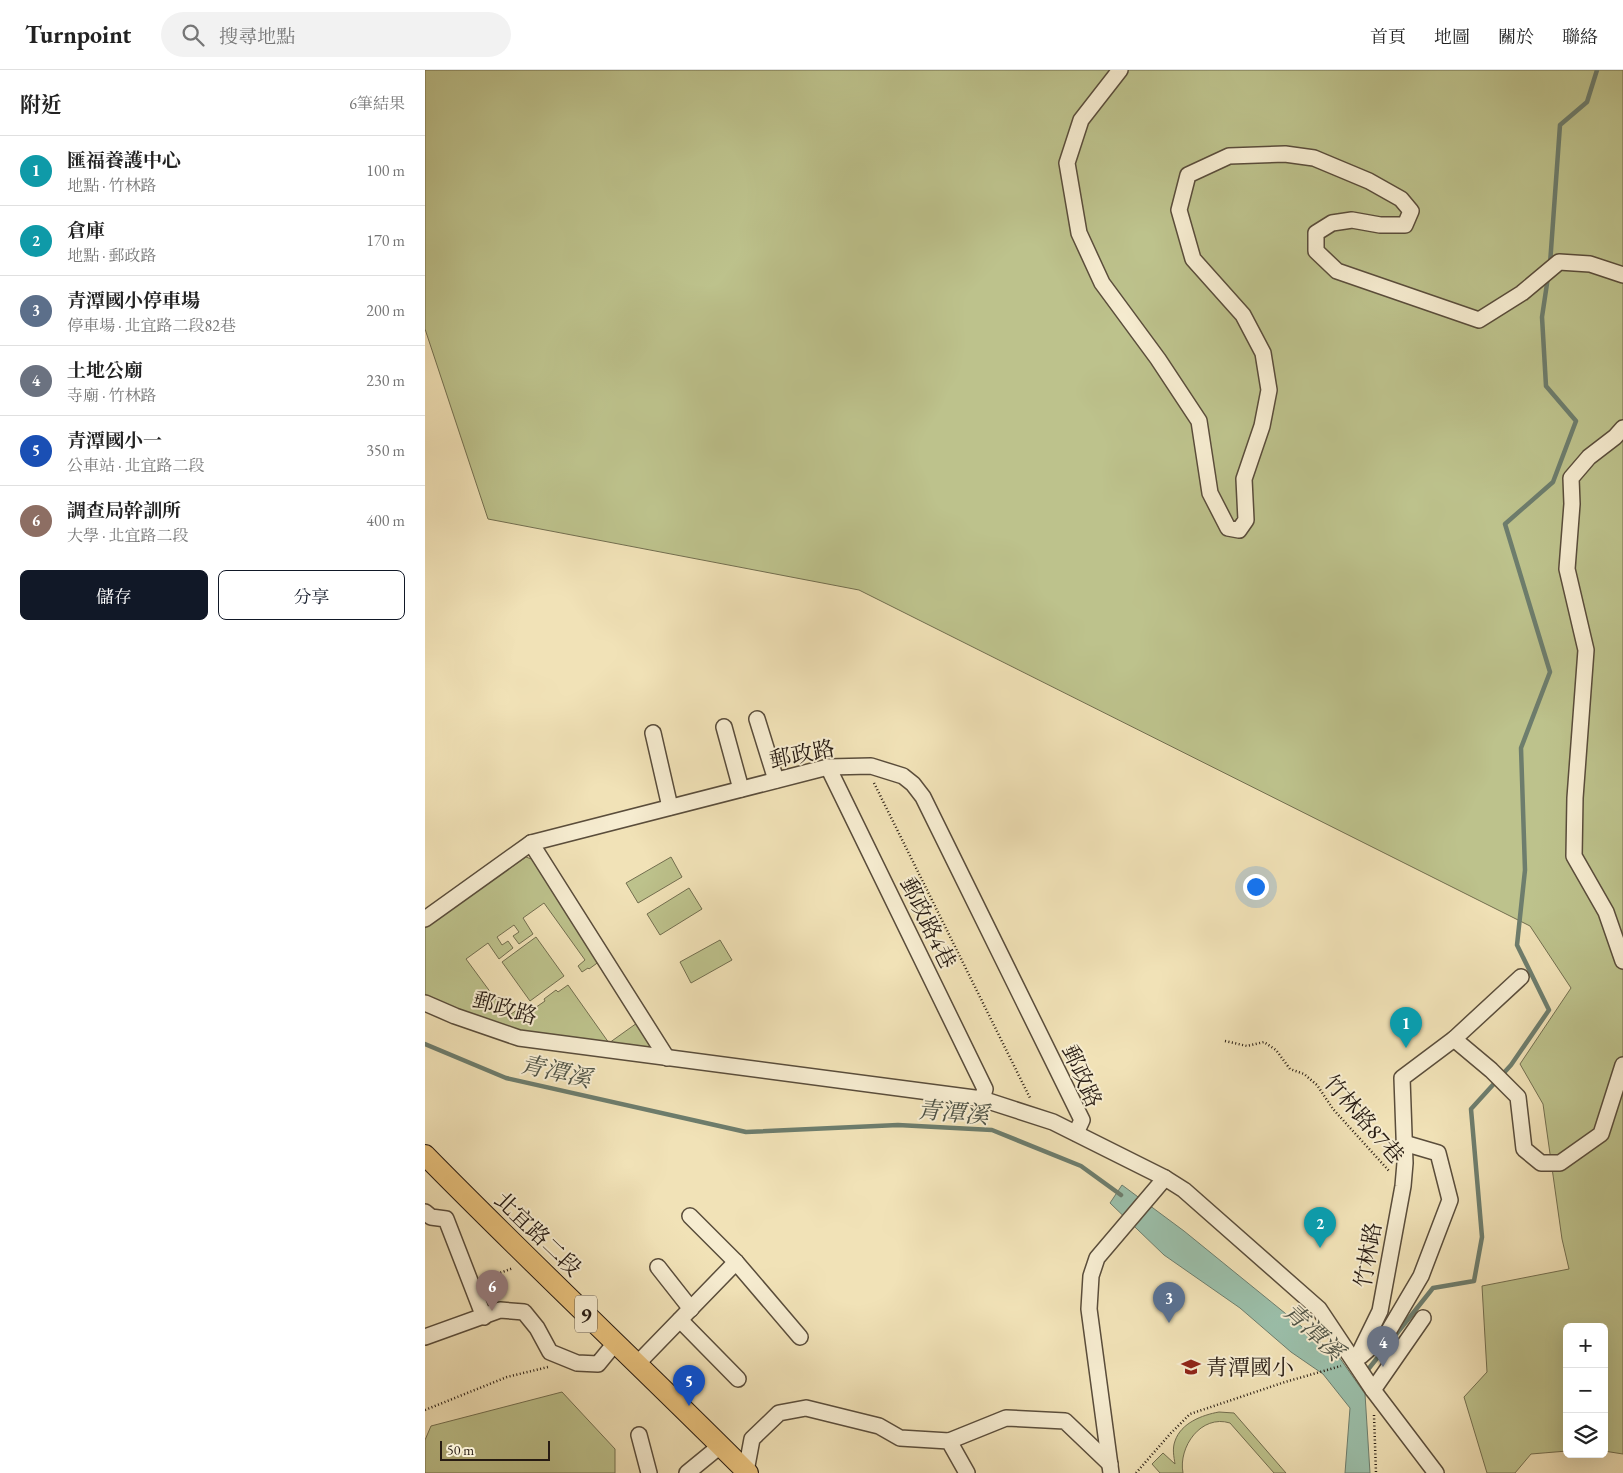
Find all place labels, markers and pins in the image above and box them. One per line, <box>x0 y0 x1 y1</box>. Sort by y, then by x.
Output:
pin: 1 <box>1390 1007 1422 1048</box>
pin: 2 <box>1304 1207 1336 1248</box>
pin: 6 <box>476 1270 508 1311</box>
pin: 3 <box>1153 1282 1185 1323</box>
pin: 4 <box>1367 1326 1399 1367</box>
place label: 青潭國小 <box>1206 1353 1294 1382</box>
school or university icon: 青潭國小 <box>1180 1356 1202 1378</box>
pin: 5 <box>673 1365 705 1406</box>

